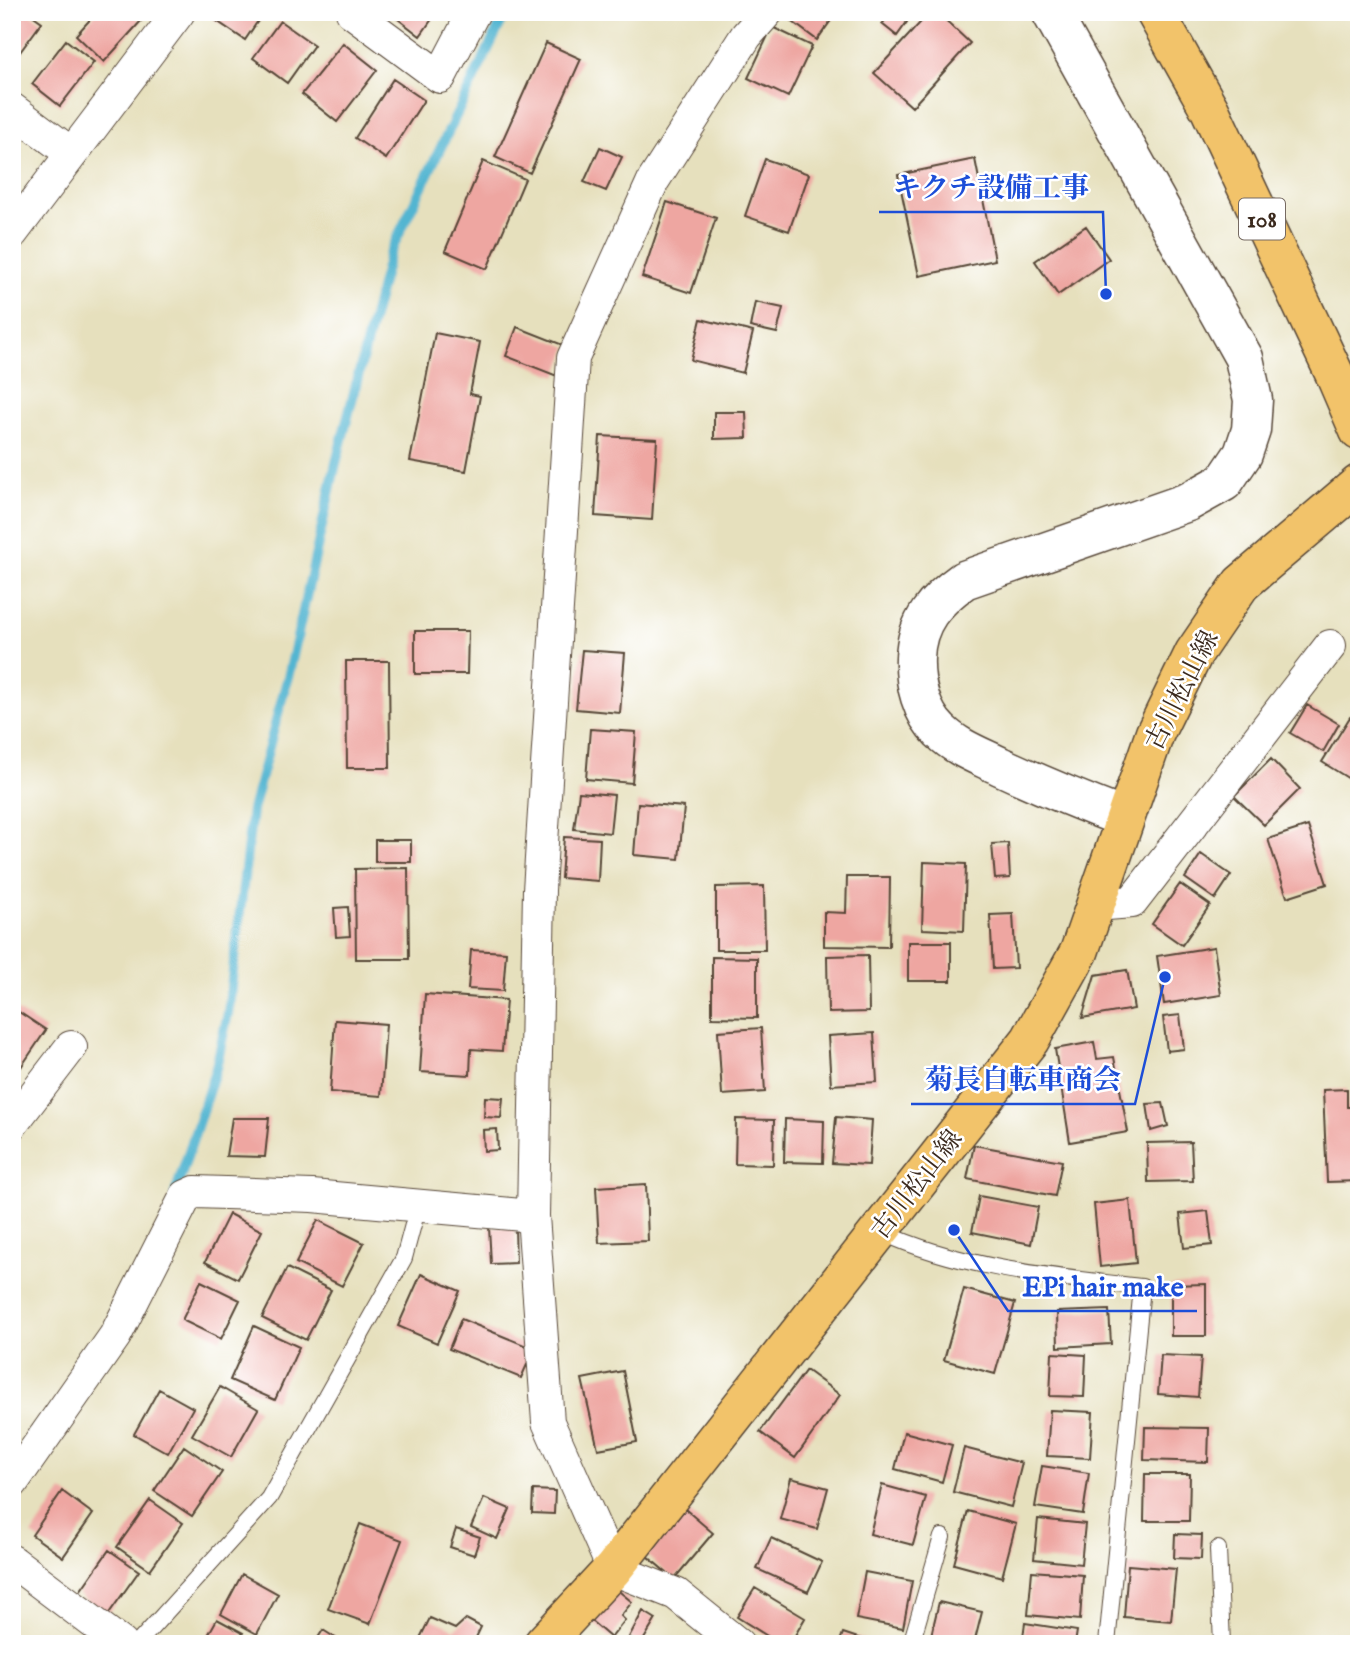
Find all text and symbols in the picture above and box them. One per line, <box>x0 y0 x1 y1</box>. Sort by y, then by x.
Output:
callout: キクチ設備工事 <box>879 163 1103 212</box>
text: キクチ設備工事 <box>893 172 1089 207</box>
road number: 108 <box>1239 198 1285 240</box>
street label: 古川松山線 <box>1138 625 1227 756</box>
callout: 菊長自転車商会 <box>911 1055 1135 1104</box>
text: 菊長自転車商会 <box>925 1064 1121 1099</box>
street label: 古川松山線 <box>864 1124 970 1246</box>
callout: EPi hair make <box>1008 1262 1197 1311</box>
text: EPi hair make <box>1022 1271 1184 1306</box>

